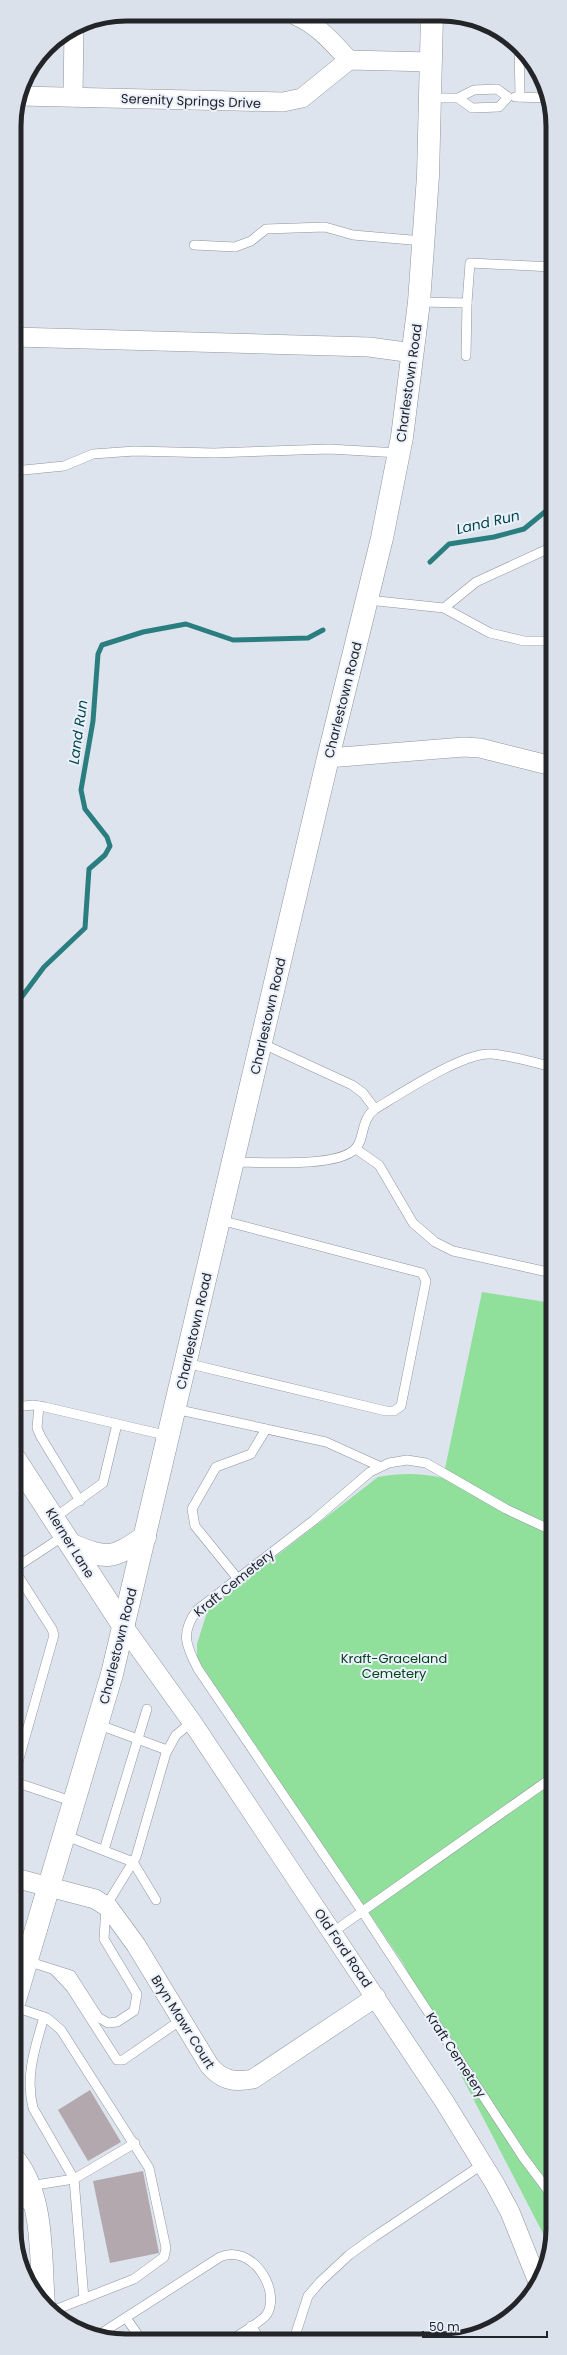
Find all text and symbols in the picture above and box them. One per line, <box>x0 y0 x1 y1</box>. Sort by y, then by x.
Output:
street label: Serenity Springs Drive <box>121 89 261 113</box>
street label: Charlestown Road <box>391 323 427 443</box>
water label: Land Run <box>454 505 522 539</box>
street label: Charlestown Road <box>319 640 367 760</box>
water label: Land Run <box>64 699 92 765</box>
street label: Charlestown Road <box>245 956 291 1076</box>
street label: Charlestown Road <box>171 1271 217 1391</box>
street label: Klerner Lane <box>41 1504 99 1582</box>
street label: Kraft Cemetery <box>190 1544 279 1621</box>
street label: Charlestown Road <box>94 1586 142 1706</box>
park label: Kraft-Graceland Cemetery <box>341 1649 447 1683</box>
street label: Old Ford Road <box>310 1905 376 1991</box>
street label: Bryn Mawr Court <box>147 1972 220 2073</box>
street label: Kraft Cemetery <box>421 2009 491 2102</box>
scale bar <box>423 2313 547 2339</box>
text: 50 m <box>429 2318 460 2335</box>

